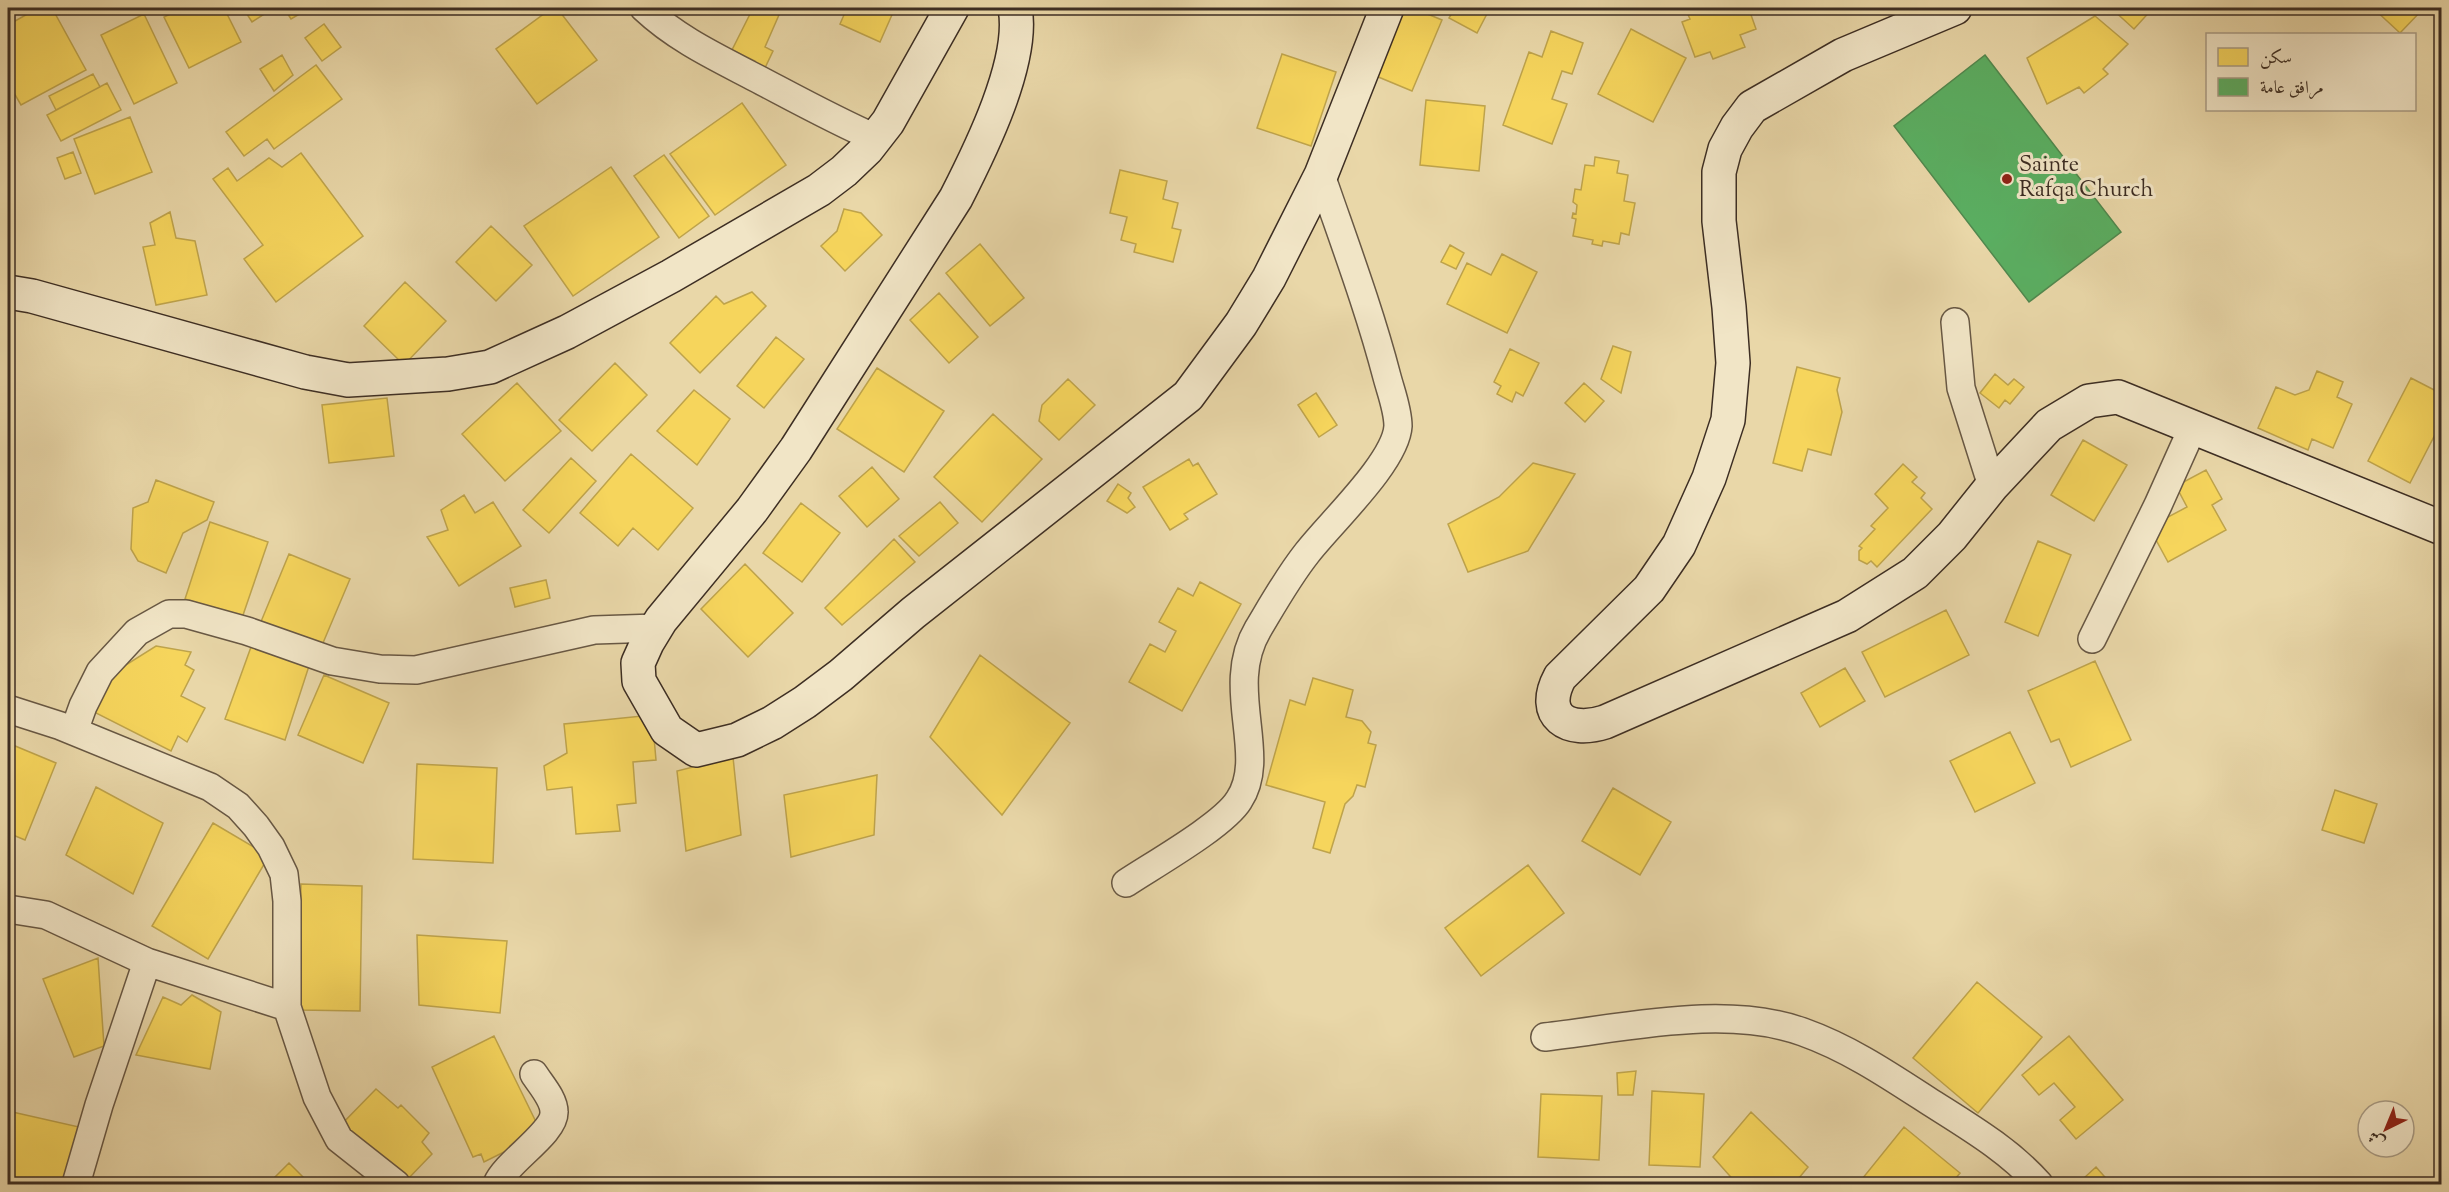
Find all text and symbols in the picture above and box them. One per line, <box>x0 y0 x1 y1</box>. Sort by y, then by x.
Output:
legend <box>2206 33 2416 111</box>
text: سكن <box>2260 46 2292 72</box>
text: مرافق عامة <box>2260 76 2324 102</box>
place label: Sainte Rafqa Church <box>2019 150 2153 207</box>
marker: Sainte Rafqa Church <box>2000 172 2014 186</box>
north arrow <box>2356 1099 2416 1159</box>
text: ش <box>2364 1124 2391 1152</box>

